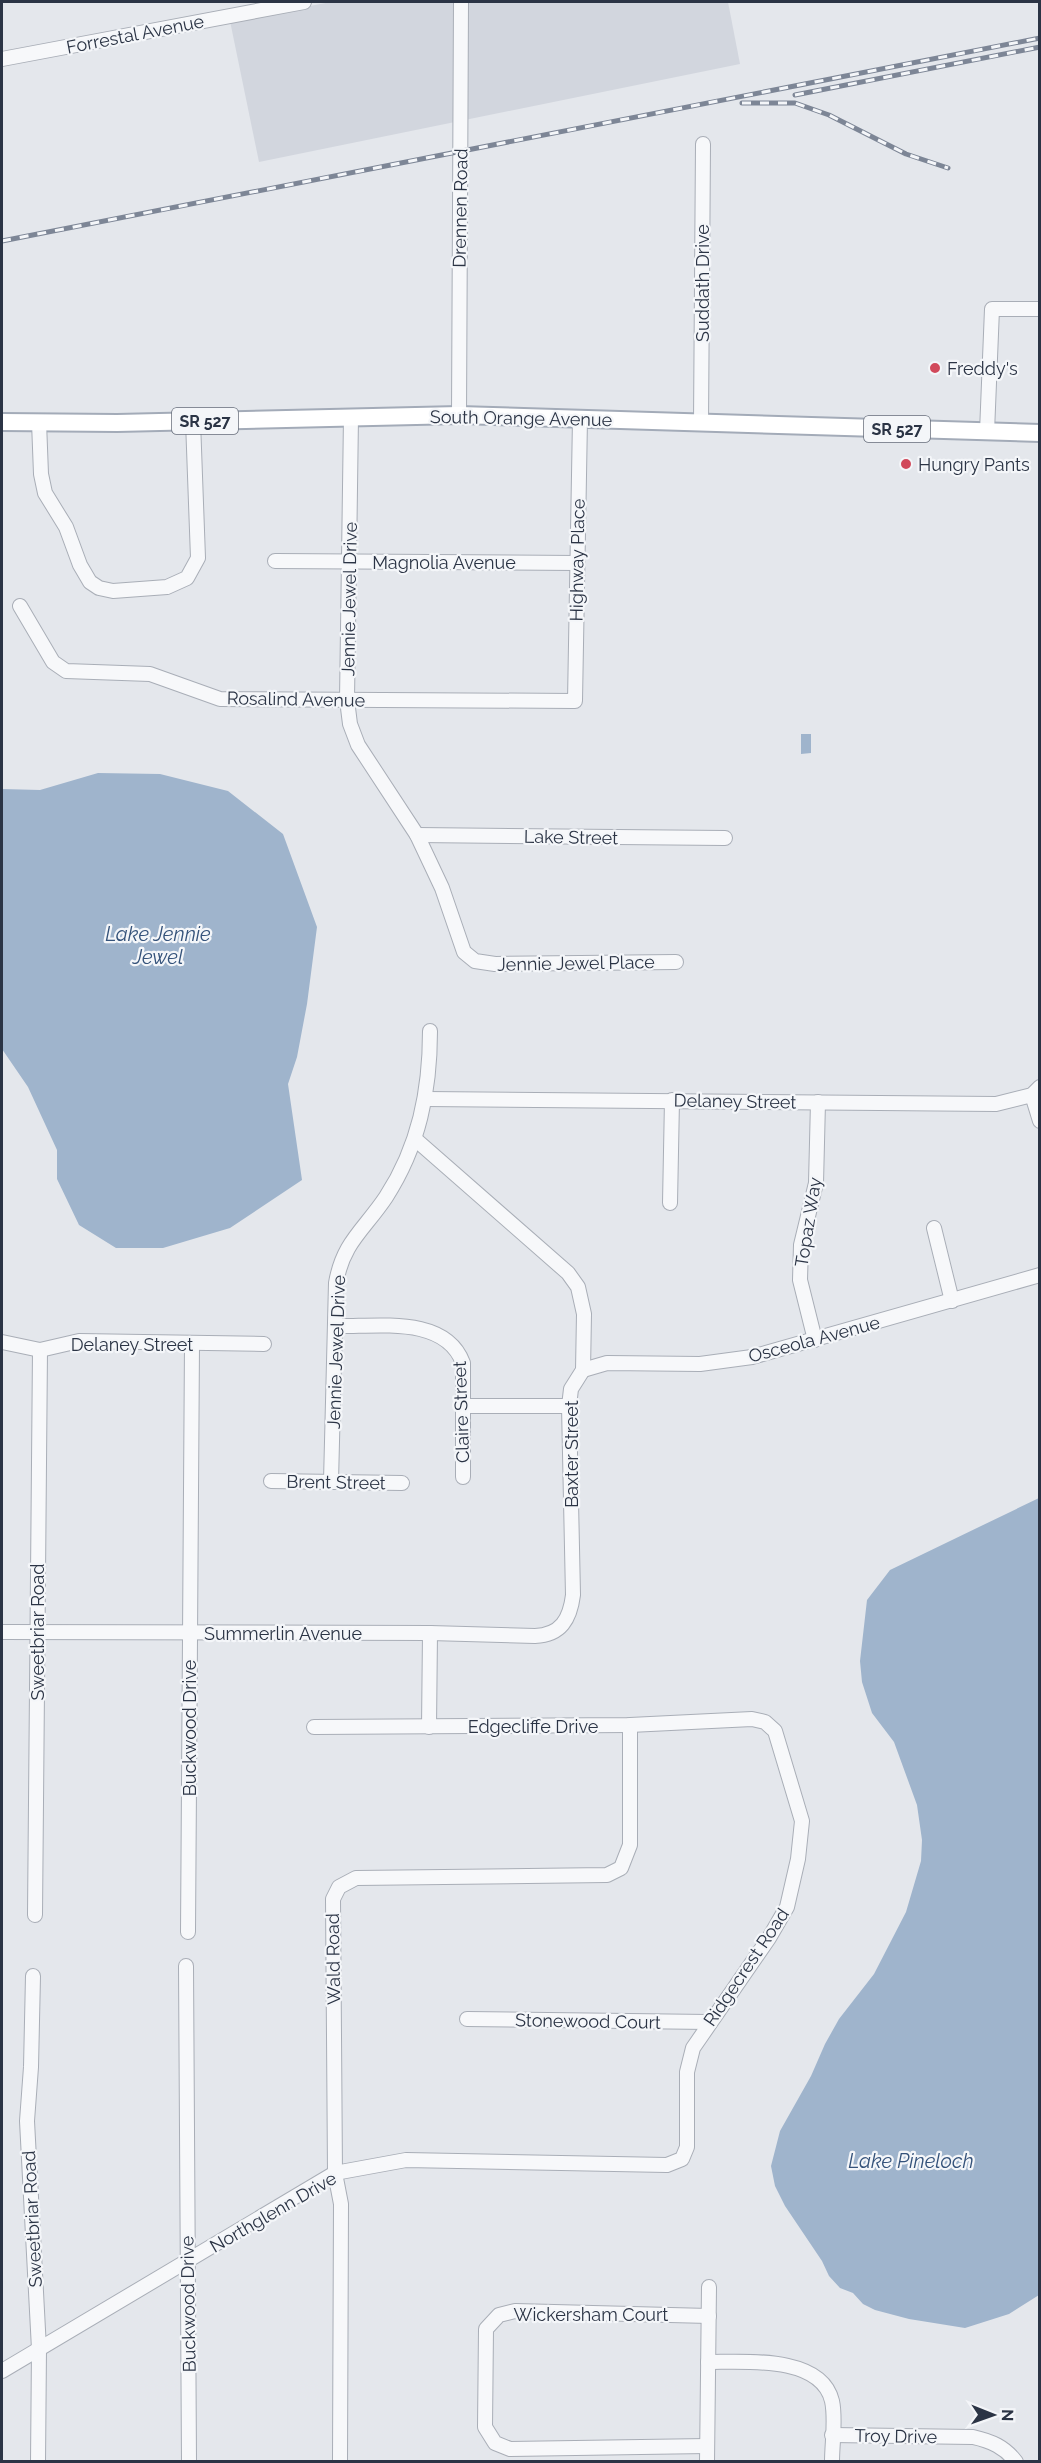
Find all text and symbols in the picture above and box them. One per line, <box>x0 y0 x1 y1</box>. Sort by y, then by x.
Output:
street label: Forrestal Avenue <box>64 10 206 58</box>
street label: Drennen Road <box>448 148 472 268</box>
street label: Suddath Drive <box>692 224 713 342</box>
place label: Freddy's <box>947 358 1018 379</box>
marker: Freddy's <box>928 361 942 375</box>
street label: South Orange Avenue <box>430 406 613 430</box>
road number: SR 527 <box>172 408 238 434</box>
road number: SR 527 <box>864 416 930 442</box>
place label: Hungry Pants <box>918 454 1030 475</box>
marker: Hungry Pants <box>899 457 913 471</box>
street label: Highway Place <box>565 498 589 622</box>
street label: Jennie Jewel Drive <box>337 521 361 676</box>
street label: Magnolia Avenue <box>372 552 516 573</box>
street label: Rosalind Avenue <box>227 687 366 711</box>
street label: Lake Street <box>524 826 618 848</box>
water label: Lake Jennie Jewel <box>105 922 211 969</box>
street label: Jennie Jewel Place <box>497 951 655 975</box>
street label: Delaney Street <box>673 1089 797 1113</box>
street label: Topaz Way <box>791 1175 825 1268</box>
street label: Jennie Jewel Drive <box>323 1274 349 1429</box>
street label: Osceola Avenue <box>746 1311 882 1367</box>
street label: Delaney Street <box>71 1334 193 1355</box>
street label: Claire Street <box>449 1361 473 1463</box>
street label: Baxter Street <box>561 1400 582 1508</box>
street label: Brent Street <box>286 1471 386 1493</box>
street label: Sweetbriar Road <box>27 1564 48 1700</box>
street label: Summerlin Avenue <box>204 1623 362 1644</box>
street label: Buckwood Drive <box>179 1659 200 1796</box>
street label: Edgecliffe Drive <box>468 1716 599 1737</box>
street label: Ridgecrest Road <box>699 1904 793 2030</box>
street label: Wald Road <box>322 1913 344 2005</box>
street label: Stonewood Court <box>515 2009 661 2033</box>
water label: Lake Pineloch <box>848 2149 974 2173</box>
street label: Sweetbriar Road <box>18 2150 46 2288</box>
street label: Northglenn Drive <box>206 2167 340 2257</box>
street label: Buckwood Drive <box>176 2235 200 2372</box>
street label: Wickersham Court <box>514 2304 668 2325</box>
north arrow <box>963 2385 1023 2445</box>
text: N <box>998 2409 1017 2422</box>
street label: Troy Drive <box>855 2425 938 2447</box>

